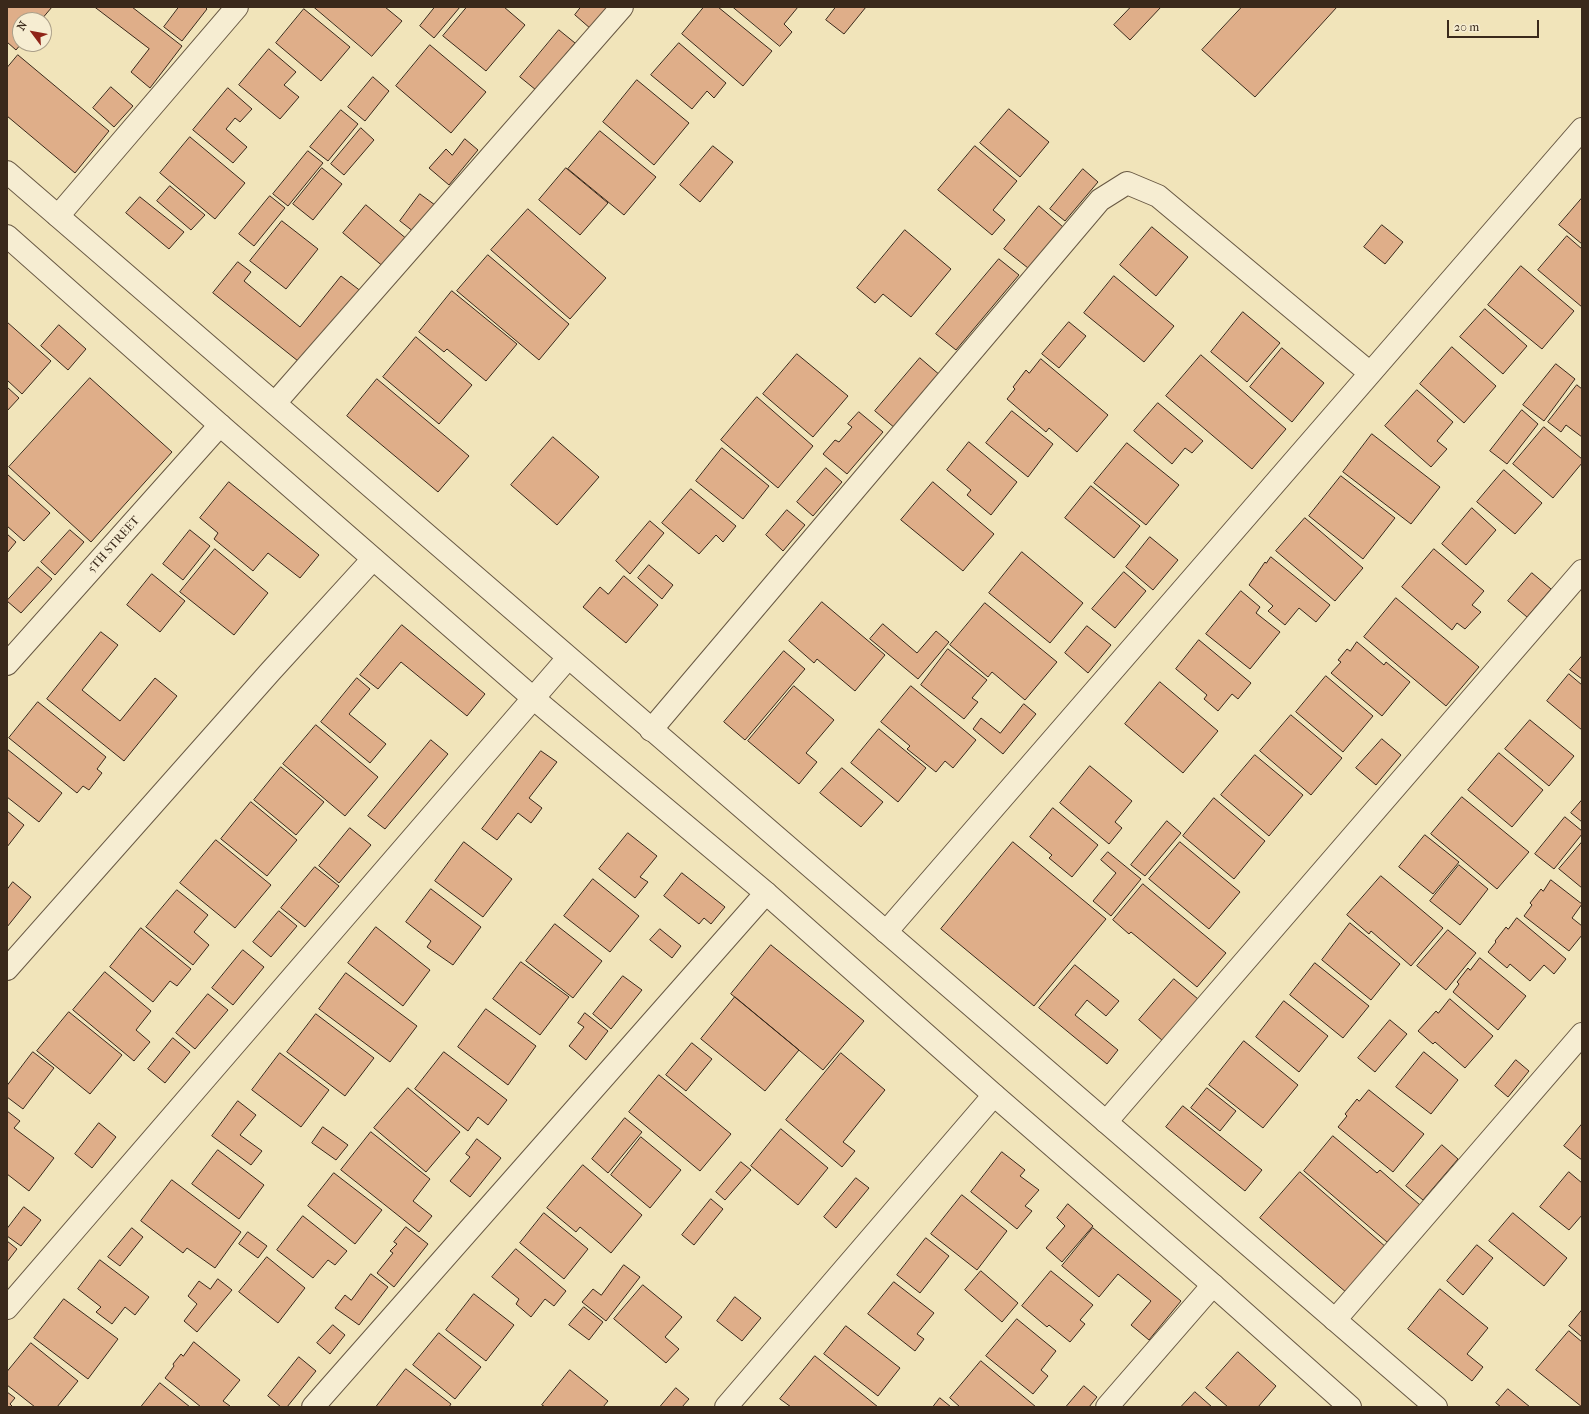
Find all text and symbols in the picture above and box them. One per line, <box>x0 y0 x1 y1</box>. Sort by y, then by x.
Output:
north arrow <box>12 12 52 52</box>
scale bar <box>1449 12 1541 38</box>
text: N <box>15 19 30 33</box>
text: 20 m <box>1454 20 1479 34</box>
street label: 5TH STREET <box>85 514 143 576</box>

